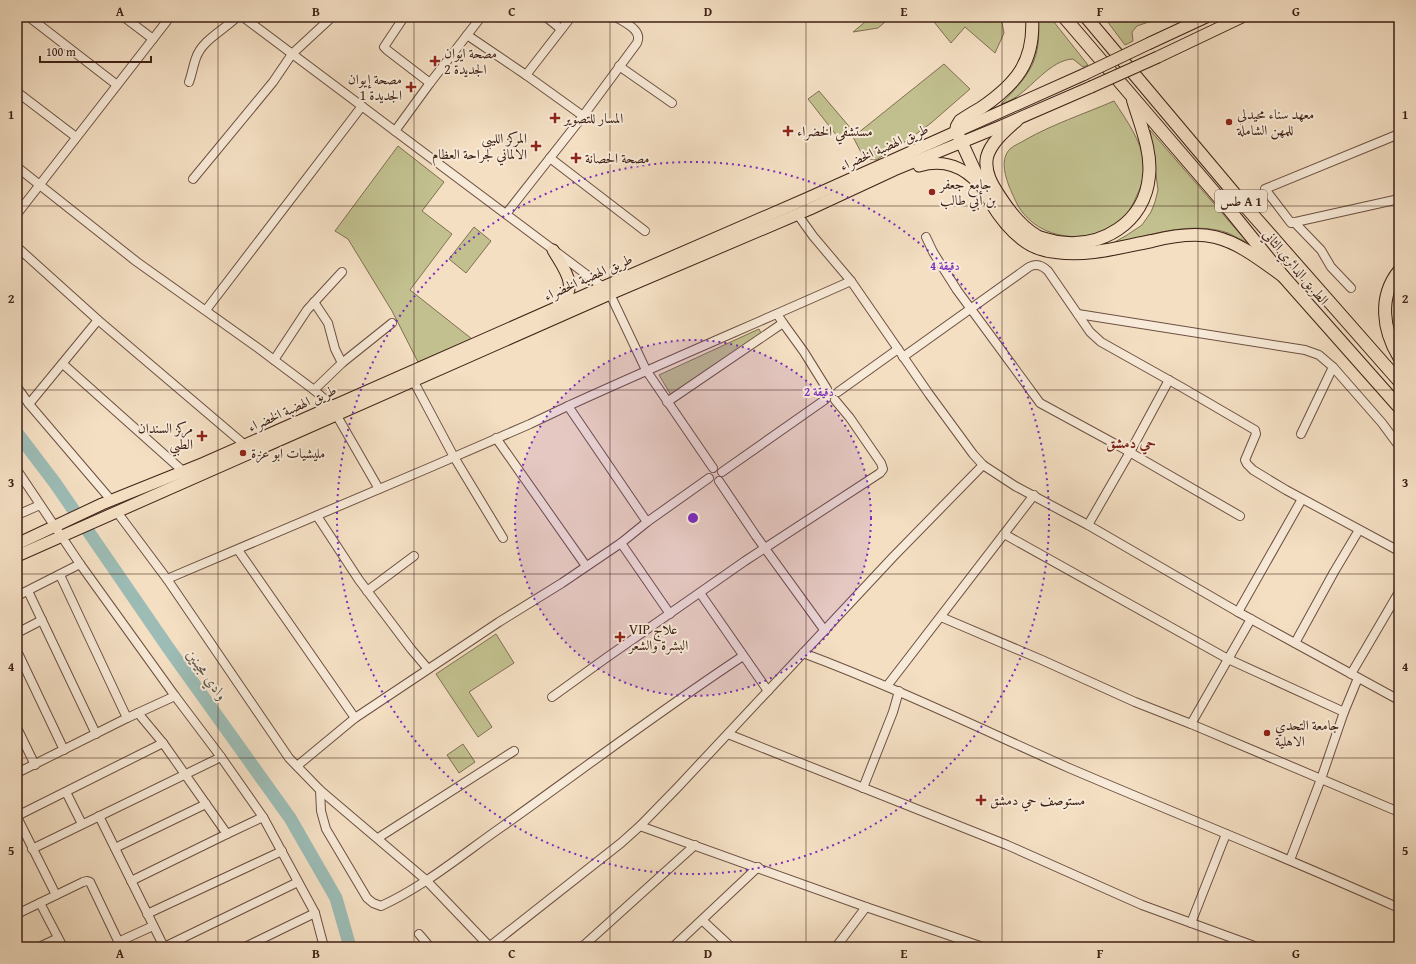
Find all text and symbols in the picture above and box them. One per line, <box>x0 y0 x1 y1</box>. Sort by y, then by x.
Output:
text: A <box>116 2 125 21</box>
text: B <box>312 2 320 21</box>
text: C <box>508 2 516 21</box>
text: D <box>704 2 712 21</box>
text: E <box>901 2 908 21</box>
text: F <box>1097 2 1104 21</box>
text: G <box>1292 2 1300 21</box>
scale bar <box>40 38 151 64</box>
text: 100 m <box>46 43 76 60</box>
place label: مصحة ايوان الجديدة 2 <box>444 43 497 79</box>
marker: مصحة ايوان الجديدة 2 <box>429 55 441 67</box>
place label: مصحة إيوان الجديدة 1 <box>348 69 402 105</box>
marker: مصحة إيوان الجديدة 1 <box>405 81 417 93</box>
place label: معهد سناء محيدلي للمهن الشاملة <box>1236 104 1314 140</box>
text: 1 <box>8 105 14 124</box>
text: 1 <box>1402 105 1408 124</box>
place label: المسار للتصوير <box>562 108 623 128</box>
marker: المسار للتصوير <box>549 112 561 124</box>
marker: معهد سناء محيدلي للمهن الشاملة <box>1224 117 1234 127</box>
street label: طريق الهضبة الخضراء <box>836 118 932 176</box>
place label: مستشفي الخضراء <box>797 121 873 145</box>
marker: مستشفي الخضراء <box>782 125 794 137</box>
place label: المركز الليبي الالماني لجراحة العظام <box>432 128 527 167</box>
marker: المركز الليبي الالماني لجراحة العظام <box>530 140 542 152</box>
place label: مصحة الحصانة <box>585 148 650 168</box>
marker: مصحة الحصانة <box>570 152 582 164</box>
place label: جامع جعفر بن أبي طالب <box>938 174 997 212</box>
marker: جامع جعفر بن أبي طالب <box>927 187 937 197</box>
road number: طس A 1 <box>1215 190 1267 212</box>
street label: الطريق الدائري الثاني <box>1257 225 1334 310</box>
street label: طريق الهضبة الخضراء <box>540 248 636 306</box>
text: 4 دقيقة <box>930 257 960 274</box>
text: 2 <box>8 289 15 308</box>
text: 2 <box>1402 289 1409 308</box>
street label: طريق الهضبة الخضراء <box>244 379 340 437</box>
text: 2 دقيقة <box>804 383 834 400</box>
place label: مركز السندان الطبي <box>138 418 193 457</box>
marker: مركز السندان الطبي <box>196 430 208 442</box>
district label: حي دمشق <box>1106 432 1156 455</box>
place label: مليشيات ابو عزة <box>251 443 325 463</box>
marker: مليشيات ابو عزة <box>238 448 248 458</box>
text: 3 <box>8 473 14 492</box>
text: 3 <box>1402 473 1408 492</box>
centre of rings <box>686 511 700 525</box>
place label: VIP علاج البشرة والشعر <box>627 619 688 655</box>
marker: VIP علاج البشرة والشعر <box>614 631 626 643</box>
water label: وادي مجينين <box>180 645 233 706</box>
text: 4 <box>8 657 15 676</box>
text: 4 <box>1402 657 1409 676</box>
place label: جامعة التحدي الاهلية <box>1275 715 1339 751</box>
marker: جامعة التحدي الاهلية <box>1262 728 1272 738</box>
place label: مستوصف حي دمشق <box>990 790 1085 812</box>
marker: مستوصف حي دمشق <box>975 794 987 806</box>
text: 5 <box>8 841 15 860</box>
text: 5 <box>1402 841 1409 860</box>
text: A <box>116 944 125 963</box>
text: B <box>312 944 320 963</box>
text: C <box>508 944 516 963</box>
text: D <box>704 944 712 963</box>
text: E <box>901 944 908 963</box>
text: F <box>1097 944 1104 963</box>
text: G <box>1292 944 1300 963</box>

